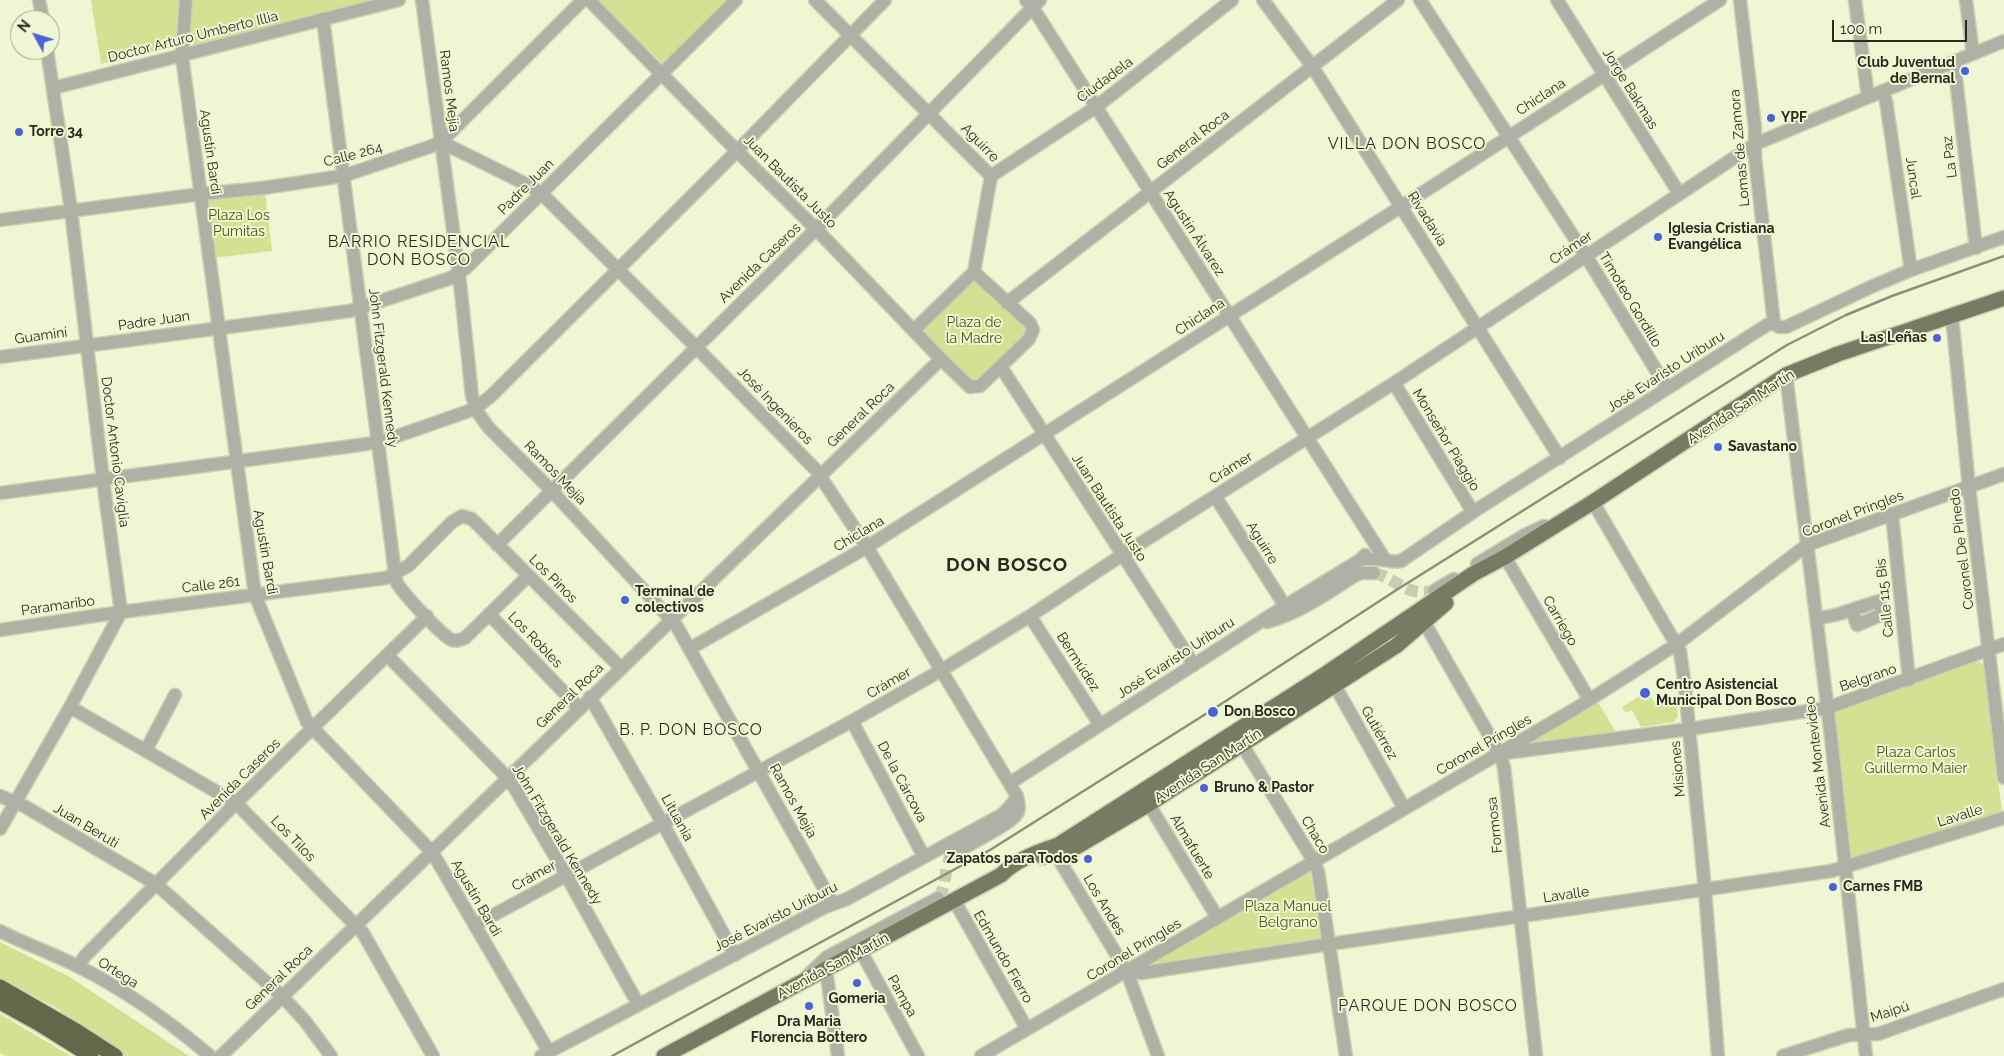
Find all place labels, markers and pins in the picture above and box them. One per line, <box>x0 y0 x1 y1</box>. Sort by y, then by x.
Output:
place label: Club Juventud de Bernal <box>1857 55 1955 88</box>
marker: Club Juventud de Bernal <box>1959 65 1971 77</box>
place label: YPF <box>1781 110 1807 126</box>
marker: YPF <box>1765 112 1777 124</box>
place label: Torre 34 <box>29 124 83 140</box>
marker: Torre 34 <box>13 126 25 138</box>
place label: Iglesia Cristiana Evangélica <box>1668 221 1774 253</box>
marker: Iglesia Cristiana Evangélica <box>1652 231 1664 243</box>
place label: Las Leñas <box>1861 330 1927 346</box>
marker: Las Leñas <box>1931 332 1943 344</box>
place label: Savastano <box>1728 439 1797 455</box>
marker: Savastano <box>1712 441 1724 453</box>
place label: Terminal de colectivos <box>635 584 714 616</box>
marker: Terminal de colectivos <box>619 594 631 606</box>
place label: Centro Asistencial Municipal Don Bosco <box>1656 677 1797 710</box>
marker: Centro Asistencial Municipal Don Bosco <box>1638 686 1652 700</box>
place label: Don Bosco <box>1224 704 1296 720</box>
marker: Don Bosco <box>1206 705 1220 719</box>
place label: Bruno & Pastor <box>1214 780 1314 796</box>
marker: Bruno & Pastor <box>1198 782 1210 794</box>
place label: Zapatos para Todos <box>946 851 1078 867</box>
marker: Zapatos para Todos <box>1082 853 1094 865</box>
place label: Carnes FMB <box>1843 879 1923 895</box>
marker: Carnes FMB <box>1827 881 1839 893</box>
marker: Gomeria <box>851 977 863 989</box>
place label: Gomeria <box>828 991 886 1007</box>
marker: Dra Maria Florencia Bottero <box>803 1000 815 1012</box>
place label: Dra Maria Florencia Bottero <box>751 1014 867 1046</box>

